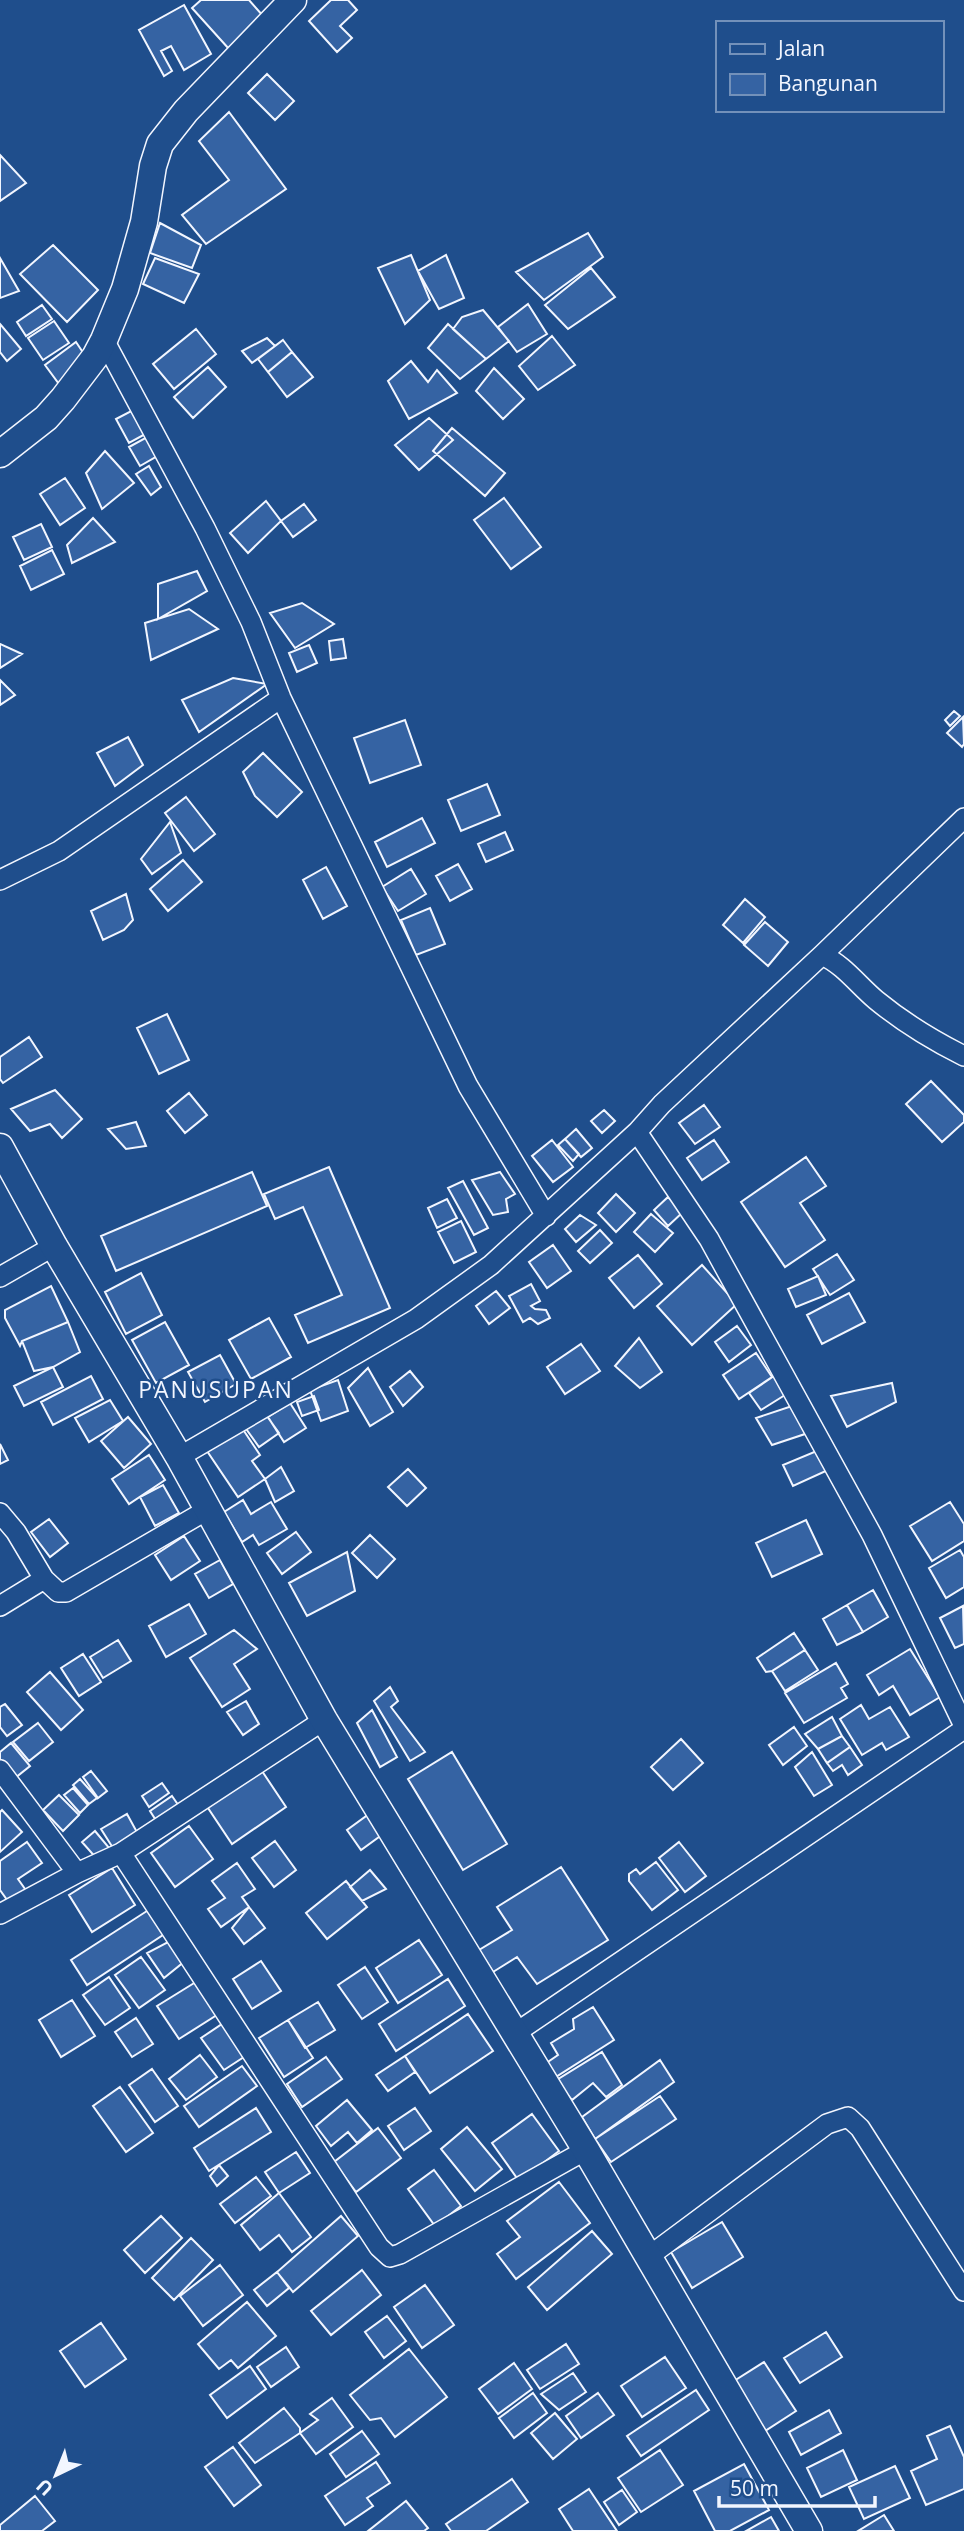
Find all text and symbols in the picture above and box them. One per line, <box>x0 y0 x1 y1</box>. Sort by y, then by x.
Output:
legend <box>716 21 943 112</box>
text: Jalan <box>776 34 825 62</box>
text: Bangunan <box>778 69 878 97</box>
district label: PANUSUPAN <box>138 1373 294 1405</box>
north arrow <box>21 2440 91 2510</box>
scale bar <box>719 2464 875 2508</box>
text: U <box>30 2473 59 2502</box>
text: 50 m <box>730 2474 779 2502</box>

